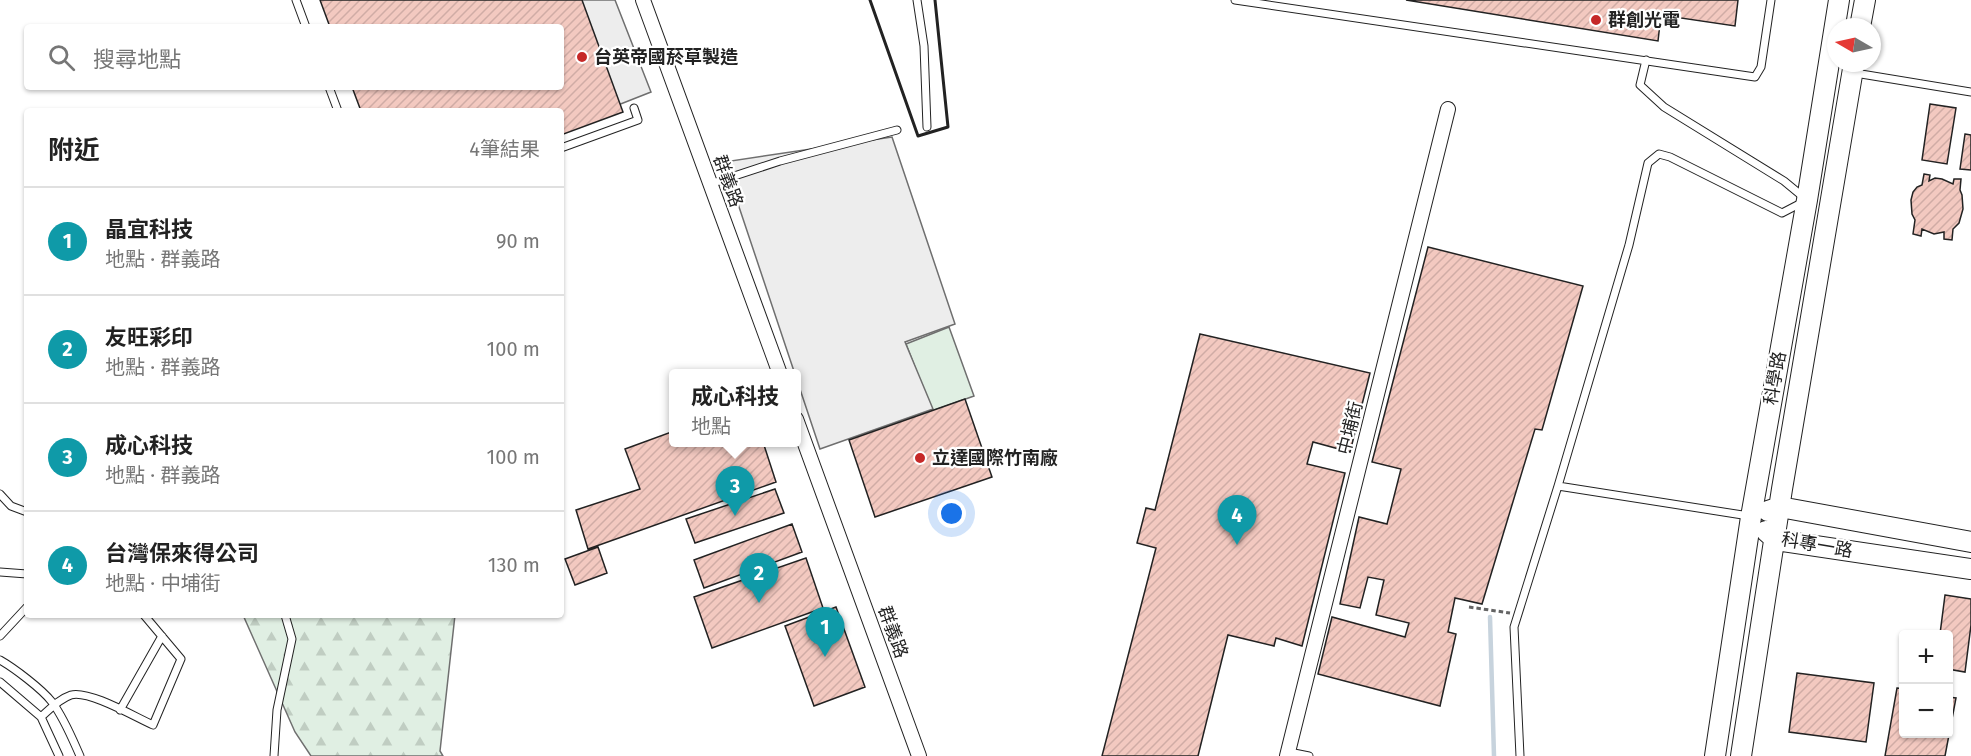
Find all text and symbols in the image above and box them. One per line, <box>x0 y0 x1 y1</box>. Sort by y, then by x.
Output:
place label: 群創光電 <box>1608 9 1680 31</box>
marker: 群創光電 <box>1589 13 1603 27</box>
north arrow <box>1827 18 1881 72</box>
search box <box>24 24 564 90</box>
icon: search <box>45 41 78 74</box>
text: 搜尋地點 <box>93 46 181 73</box>
place label: 台英帝國菸草製造 <box>594 46 738 68</box>
marker: 台英帝國菸草製造 <box>575 50 589 64</box>
text: 附近 <box>48 135 100 166</box>
text: 4筆結果 <box>469 137 540 161</box>
street label: 群義路 <box>708 152 748 210</box>
text: 晶宜科技 <box>105 216 193 243</box>
text: 1 <box>63 229 72 253</box>
text: 90 m <box>496 229 540 253</box>
text: 地點 · 群義路 <box>105 247 220 271</box>
text: 友旺彩印 <box>105 324 193 351</box>
text: 2 <box>62 337 73 361</box>
text: 100 m <box>487 337 540 361</box>
street label: 科學路 <box>1759 350 1791 406</box>
text: 地點 · 群義路 <box>105 355 220 379</box>
popup <box>669 369 801 447</box>
text: 成心科技 <box>691 383 779 410</box>
street label: 中埔街 <box>1333 399 1367 457</box>
text: 地點 <box>691 414 731 438</box>
text: 成心科技 <box>105 432 193 459</box>
text: 3 <box>62 445 73 469</box>
text: 100 m <box>487 445 540 469</box>
place label: 立達國際竹南廠 <box>932 447 1058 469</box>
marker: 立達國際竹南廠 <box>913 451 927 465</box>
text: 地點 · 群義路 <box>105 463 220 487</box>
pin: 3 <box>716 466 754 516</box>
pin: 4 <box>1218 496 1256 545</box>
your location <box>937 499 966 528</box>
street label: 科專一路 <box>1780 528 1854 562</box>
text: 台灣保來得公司 <box>105 540 259 567</box>
text: 4 <box>62 553 73 577</box>
text: 130 m <box>488 553 540 577</box>
pin: 2 <box>740 554 778 603</box>
text: 地點 · 中埔街 <box>105 571 220 595</box>
street label: 群義路 <box>873 603 913 661</box>
pin: 1 <box>806 608 844 657</box>
map controls <box>1899 630 1953 738</box>
button: + <box>1899 630 1953 684</box>
button: − <box>1899 684 1953 738</box>

